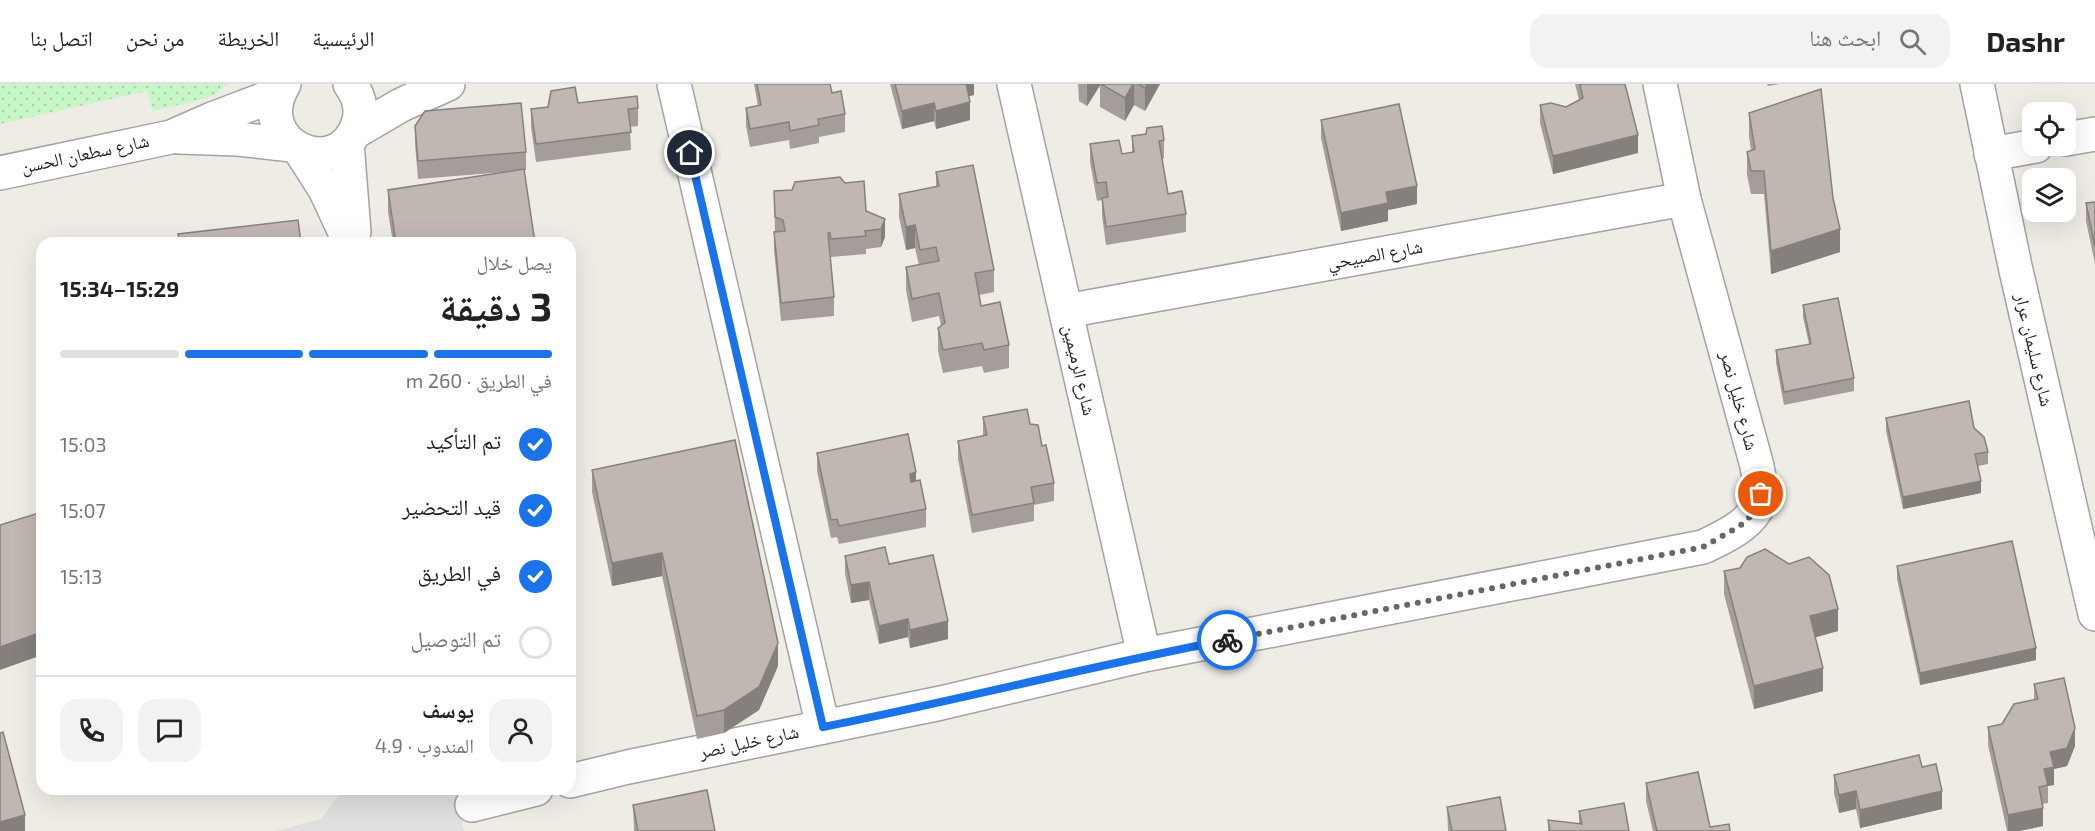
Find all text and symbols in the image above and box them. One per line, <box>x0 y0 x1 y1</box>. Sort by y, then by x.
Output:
search box <box>1530 14 1950 68</box>
text: ابحث هنا <box>1809 24 1881 50</box>
text: Dashr <box>1986 24 2065 58</box>
text: اتصل بنا <box>30 25 93 50</box>
text: من نحن <box>126 25 184 50</box>
text: الخريطة <box>217 25 279 50</box>
text: الرئيسية <box>312 25 375 50</box>
icon: search <box>1896 25 1929 58</box>
map controls <box>2022 102 2076 222</box>
button: locate <box>2022 102 2076 156</box>
pin <box>664 127 715 178</box>
street label: شارع سطعان الحسن <box>19 129 151 178</box>
icon: home <box>673 136 706 169</box>
button: layers <box>2022 168 2076 222</box>
street label: شارع الصبيحي <box>1325 235 1425 278</box>
text: يصل خلال <box>476 250 552 274</box>
text: 15:29–15:34 <box>60 275 179 301</box>
text: 3 دقيقة <box>440 282 552 329</box>
street label: شارع سليمان عرار <box>2010 290 2059 409</box>
street label: شارع الرميمين <box>1058 322 1101 418</box>
street label: شارع خليل نصر <box>1715 348 1764 453</box>
text: في الطريق · 260 m <box>406 368 552 392</box>
text: تم التأكيد <box>426 427 501 453</box>
icon: check <box>519 428 552 461</box>
text: 15:03 <box>60 432 107 456</box>
pin <box>1735 468 1786 519</box>
icon: bag <box>1744 477 1777 510</box>
text: قيد التحضير <box>402 493 501 519</box>
icon: check <box>519 494 552 527</box>
text: 15:07 <box>60 498 106 522</box>
text: في الطريق <box>417 559 501 585</box>
icon: check <box>519 560 552 593</box>
text: 15:13 <box>60 564 102 588</box>
courier <box>1197 610 1257 670</box>
icon: bike <box>1211 624 1244 657</box>
text: تم التوصيل <box>411 625 501 651</box>
text: يوسف <box>422 696 474 722</box>
button: phone <box>60 699 123 762</box>
button: chat <box>138 699 201 762</box>
button: person <box>489 699 552 762</box>
street label: شارع خليل نصر <box>696 720 801 764</box>
text: المندوب · 4.9 <box>375 733 474 757</box>

